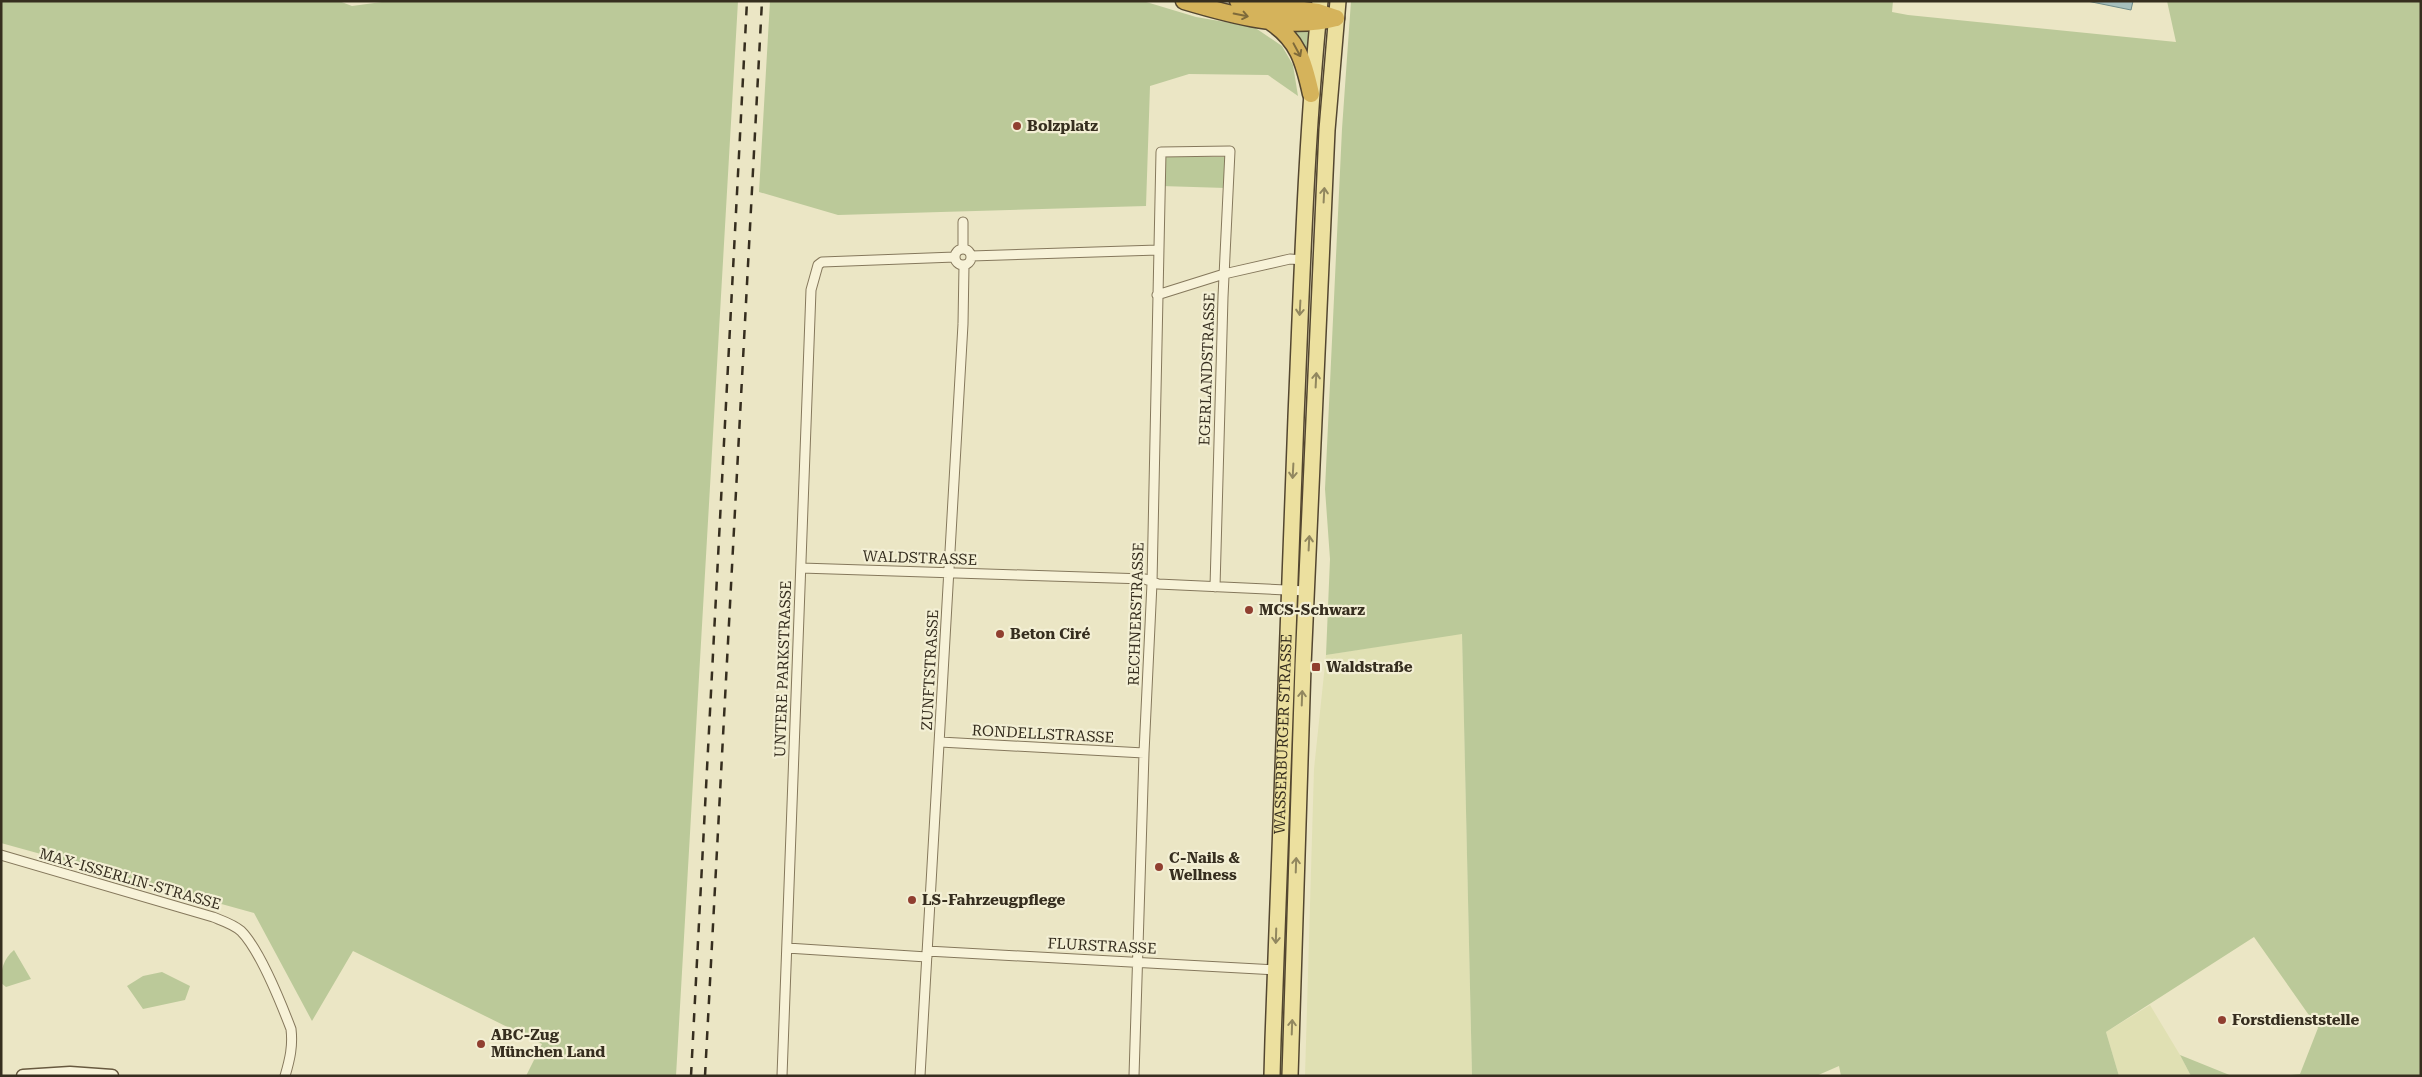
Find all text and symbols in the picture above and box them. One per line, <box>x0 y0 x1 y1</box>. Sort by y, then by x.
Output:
one-way arrow <box>1233 11 1249 20</box>
one-way arrow <box>1293 42 1302 57</box>
place label: Bolzplatz <box>1027 117 1098 135</box>
marker: Bolzplatz <box>1011 120 1023 132</box>
one-way arrow <box>1320 187 1329 203</box>
street label: EGERLANDSTRASSE <box>1195 292 1219 446</box>
one-way arrow <box>1296 300 1305 316</box>
one-way arrow <box>1311 373 1321 389</box>
one-way arrow <box>1289 463 1298 479</box>
one-way arrow <box>1304 535 1313 551</box>
street label: RECHNERSTRASSE <box>1124 542 1148 686</box>
street label: WALDSTRASSE <box>862 547 978 569</box>
street label: UNTERE PARKSTRASSE <box>771 580 795 758</box>
place label: MCS-Schwarz <box>1259 601 1365 619</box>
marker: MCS-Schwarz <box>1243 604 1255 616</box>
street label: ZUNFTSTRASSE <box>918 609 942 731</box>
place label: Beton Ciré <box>1010 625 1090 643</box>
marker: Beton Ciré <box>994 628 1006 640</box>
street label: WASSERBURGER STRASSE <box>1270 634 1296 835</box>
place label: Waldstraße <box>1326 658 1413 676</box>
marker: Waldstraße <box>1310 661 1322 673</box>
one-way arrow <box>1297 691 1307 707</box>
street label: RONDELLSTRASSE <box>971 721 1115 747</box>
street label: MAX-ISSERLIN-STRASSE <box>37 844 223 914</box>
place label: C-Nails & Wellness <box>1169 849 1240 884</box>
one-way arrow <box>1292 857 1301 873</box>
marker: C-Nails & Wellness <box>1153 861 1165 873</box>
place label: LS-Fahrzeugpflege <box>922 891 1065 909</box>
marker: LS-Fahrzeugpflege <box>906 894 918 906</box>
one-way arrow <box>1271 928 1281 944</box>
street label: FLURSTRASSE <box>1047 934 1157 958</box>
place label: Forstdienststelle <box>2232 1011 2359 1029</box>
marker: Forstdienststelle <box>2216 1014 2228 1026</box>
one-way arrow <box>1287 1019 1297 1036</box>
place label: ABC-Zug München Land <box>491 1026 605 1061</box>
marker: ABC-Zug München Land <box>475 1038 487 1050</box>

